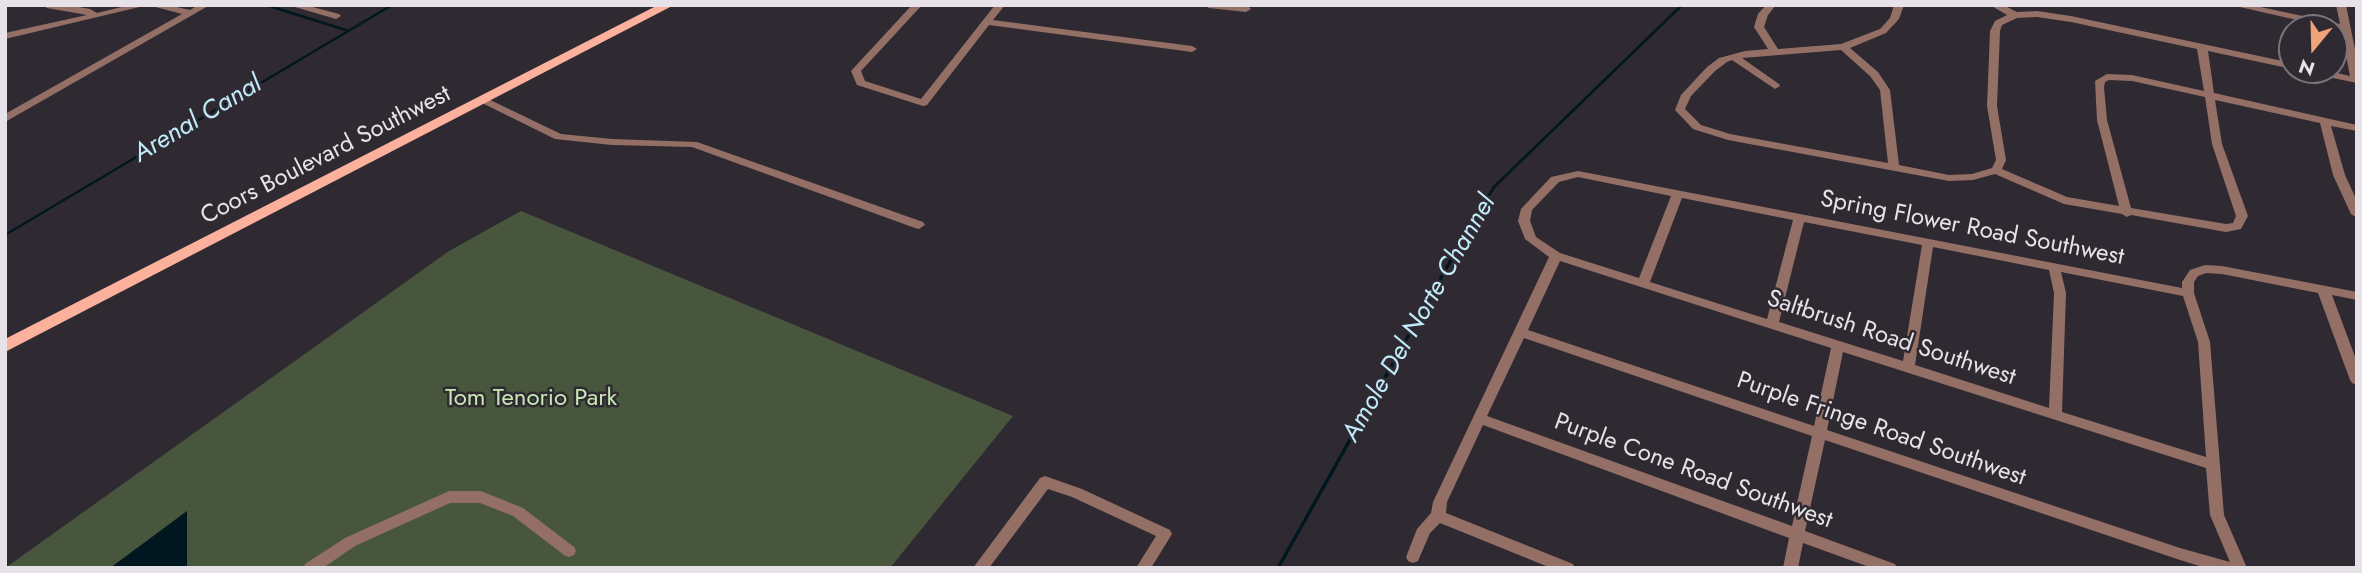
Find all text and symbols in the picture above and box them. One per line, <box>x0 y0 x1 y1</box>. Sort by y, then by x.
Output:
north arrow <box>2278 14 2348 84</box>
text: N <box>2295 52 2318 83</box>
water label: Arenal Canal <box>128 69 268 171</box>
street label: Coors Boulevard Southwest <box>196 80 456 232</box>
street label: Spring Flower Road Southwest <box>1818 185 2126 273</box>
water label: Amole Del Norte Channel <box>1337 190 1503 448</box>
street label: Saltbrush Road Southwest <box>1763 285 2019 393</box>
street label: Purple Fringe Road Southwest <box>1733 367 2029 493</box>
park label: Tom Tenorio Park <box>445 385 617 413</box>
street label: Purple Cone Road Southwest <box>1550 408 1836 536</box>

